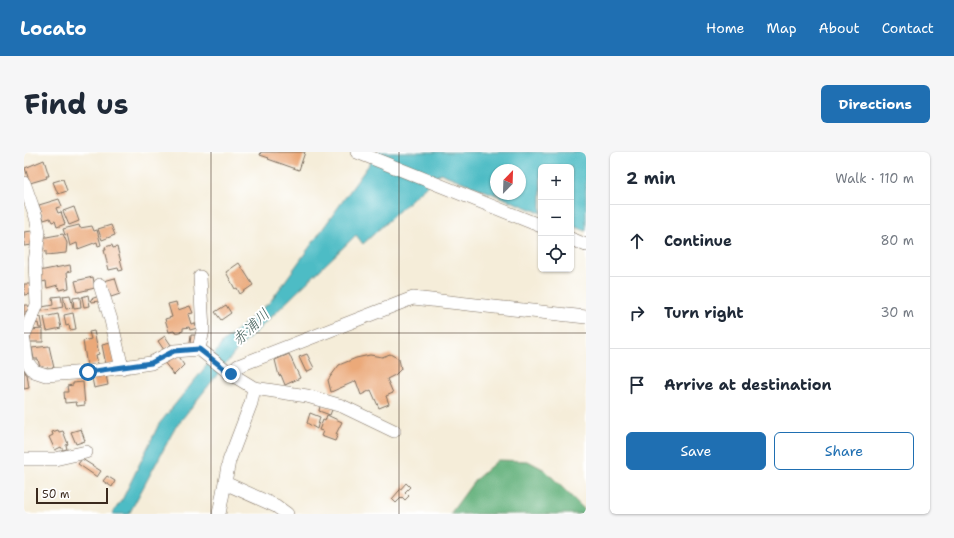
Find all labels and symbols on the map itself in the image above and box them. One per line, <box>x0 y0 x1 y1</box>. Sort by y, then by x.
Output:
north arrow <box>490 164 526 200</box>
water label: 赤浦川 <box>228 304 274 350</box>
route start <box>79 363 97 381</box>
route end <box>222 365 240 383</box>
scale bar <box>36 486 108 505</box>

